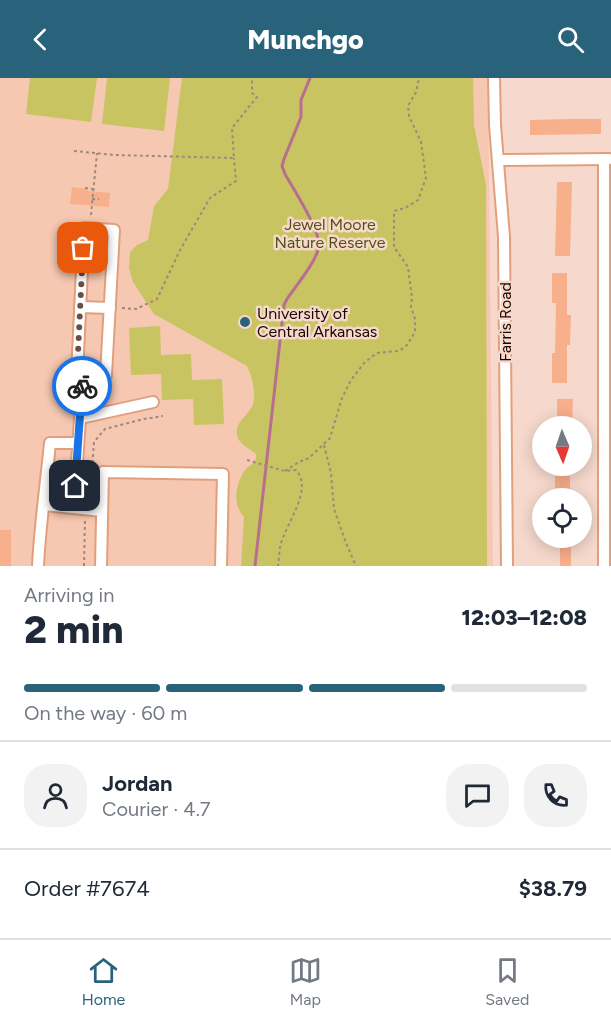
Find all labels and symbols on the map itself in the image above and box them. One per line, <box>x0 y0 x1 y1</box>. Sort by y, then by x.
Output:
park label: Jewel Moore Nature Reserve <box>275 215 386 252</box>
pin <box>57 222 108 273</box>
street label: Farris Road <box>496 282 515 362</box>
place label: University of Central Arkansas <box>257 304 377 341</box>
marker: University of Central Arkansas <box>238 315 252 329</box>
courier <box>52 356 112 416</box>
north arrow <box>532 416 592 476</box>
pin <box>49 460 100 511</box>

